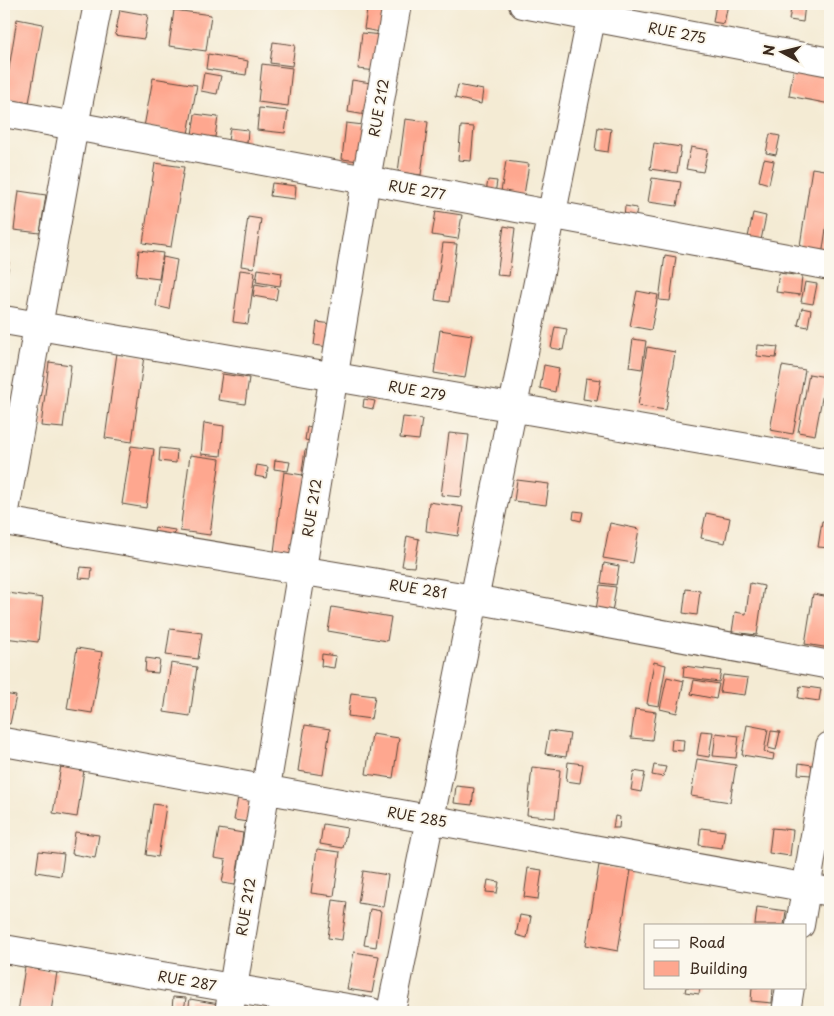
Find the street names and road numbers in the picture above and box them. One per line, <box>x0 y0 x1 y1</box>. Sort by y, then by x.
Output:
street label: RUE 275 <box>646 17 708 48</box>
street label: RUE 212 <box>363 77 394 139</box>
street label: RUE 277 <box>387 174 448 205</box>
street label: RUE 279 <box>387 375 448 406</box>
street label: RUE 212 <box>297 477 326 539</box>
street label: RUE 281 <box>388 574 448 603</box>
street label: RUE 285 <box>386 801 449 832</box>
street label: RUE 212 <box>231 876 260 938</box>
street label: RUE 287 <box>156 965 218 996</box>

